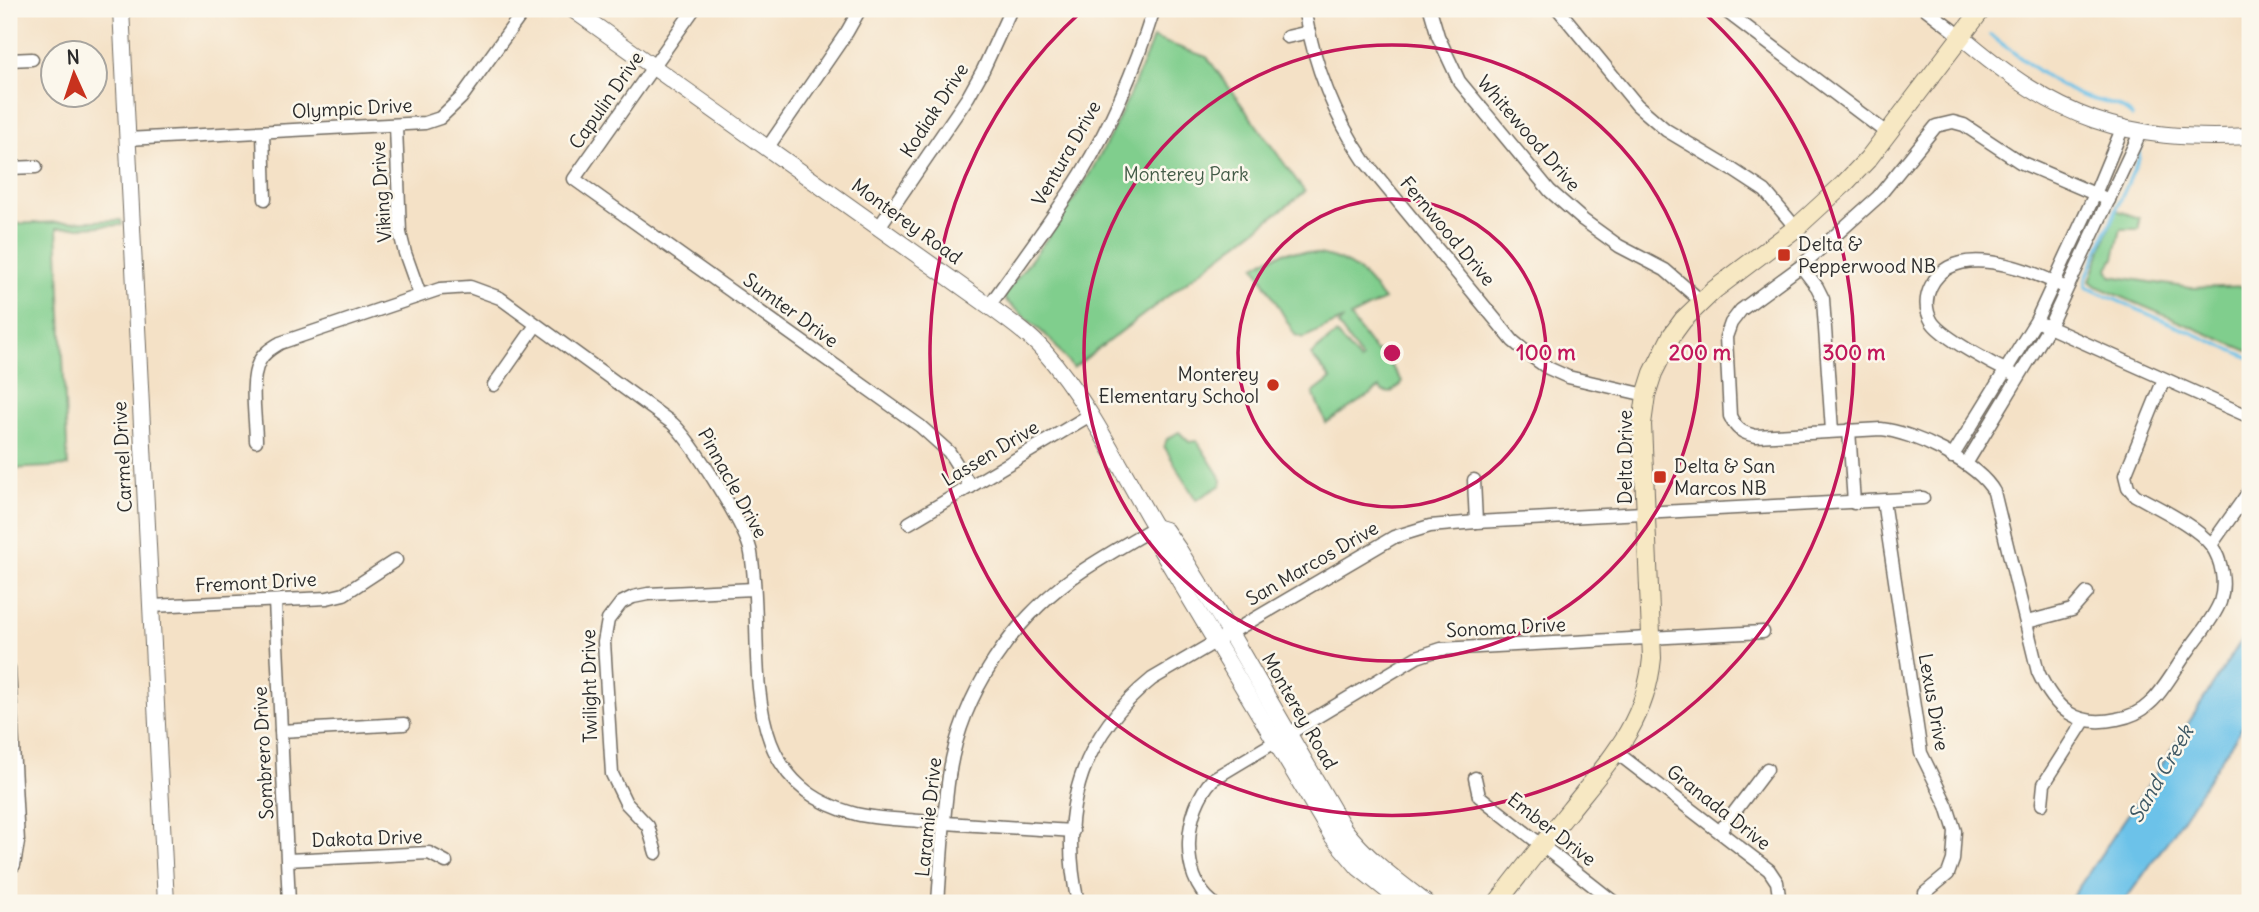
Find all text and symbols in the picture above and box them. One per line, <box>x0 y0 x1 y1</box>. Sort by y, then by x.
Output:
north arrow <box>38 38 108 108</box>
text: N <box>66 45 80 69</box>
street label: Capulin Drive <box>563 46 649 154</box>
street label: Kodiak Drive <box>895 58 973 162</box>
street label: Whitewood Drive <box>1472 70 1586 196</box>
street label: Olympic Drive <box>291 93 413 123</box>
street label: Ventura Drive <box>1026 96 1106 210</box>
street label: Viking Drive <box>366 141 396 243</box>
park label: Monterey Park <box>1123 162 1249 186</box>
street label: Fernwood Drive <box>1395 171 1501 291</box>
street label: Monterey Road <box>847 173 967 269</box>
place label: Delta & Pepperwood NB <box>1798 232 1936 278</box>
marker: Delta & Pepperwood NB <box>1776 247 1792 263</box>
street label: Sumter Drive <box>739 267 843 353</box>
text: 100 m <box>1516 339 1576 366</box>
text: 200 m <box>1669 339 1732 366</box>
text: 300 m <box>1823 339 1886 366</box>
centre of rings <box>1380 341 1404 365</box>
place label: Monterey Elementary School <box>1098 362 1259 408</box>
marker: Monterey Elementary School <box>1265 377 1281 393</box>
street label: Carmel Drive <box>107 401 137 513</box>
street label: Delta Drive <box>1613 410 1637 504</box>
street label: Lassen Drive <box>937 415 1043 491</box>
street label: Pinnacle Drive <box>693 424 773 542</box>
place label: Delta & San Marcos NB <box>1674 454 1775 500</box>
marker: Delta & San Marcos NB <box>1652 469 1668 485</box>
street label: San Marcos Drive <box>1242 515 1382 611</box>
street label: Fremont Drive <box>195 567 317 597</box>
street label: Sonoma Drive <box>1446 612 1566 642</box>
street label: Twilight Drive <box>576 629 602 743</box>
street label: Monterey Road <box>1257 648 1343 774</box>
street label: Lexus Drive <box>1914 651 1954 753</box>
street label: Sombrero Drive <box>248 686 278 820</box>
water label: Sand Creek <box>2122 719 2200 827</box>
street label: Laramie Drive <box>910 756 946 878</box>
street label: Granada Drive <box>1662 759 1776 855</box>
street label: Ember Drive <box>1503 787 1601 871</box>
street label: Dakota Drive <box>311 824 423 852</box>

